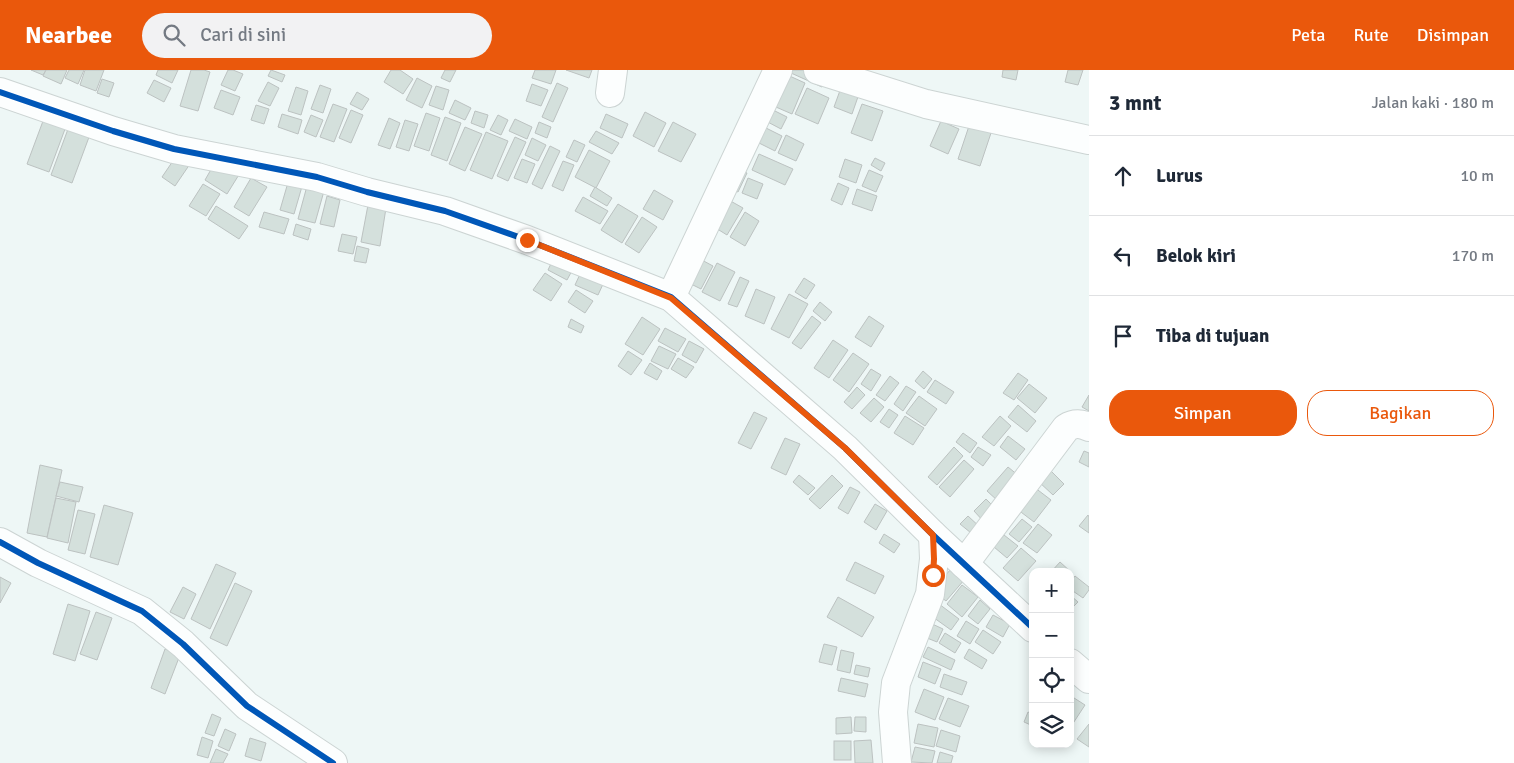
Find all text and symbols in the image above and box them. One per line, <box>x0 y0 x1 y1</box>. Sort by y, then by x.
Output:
search box <box>142 13 492 58</box>
text: Nearbee <box>25 20 112 50</box>
icon: search <box>160 21 188 49</box>
text: Cari di sini <box>200 23 286 47</box>
text: Peta <box>1291 24 1325 46</box>
text: Rute <box>1353 24 1389 46</box>
text: Disimpan <box>1417 24 1489 46</box>
text: 3 mnt <box>1109 90 1161 116</box>
text: Jalan kaki · 180 m <box>1372 93 1494 113</box>
icon: ahead <box>1109 162 1137 190</box>
text: Lurus <box>1156 164 1203 188</box>
text: 10 m <box>1460 166 1494 186</box>
route end <box>516 229 539 252</box>
icon: left <box>1109 242 1137 270</box>
text: Belok kiri <box>1156 244 1236 268</box>
text: 170 m <box>1452 246 1494 266</box>
icon: arrive <box>1109 322 1137 350</box>
text: Tiba di tujuan <box>1156 324 1269 348</box>
button: Simpan <box>1109 390 1297 436</box>
button: Bagikan <box>1307 390 1494 436</box>
route start <box>922 564 945 587</box>
map controls <box>1029 568 1074 748</box>
button: + <box>1029 568 1074 613</box>
button: − <box>1029 613 1074 658</box>
button: locate <box>1029 658 1074 703</box>
button: layers <box>1029 703 1074 748</box>

